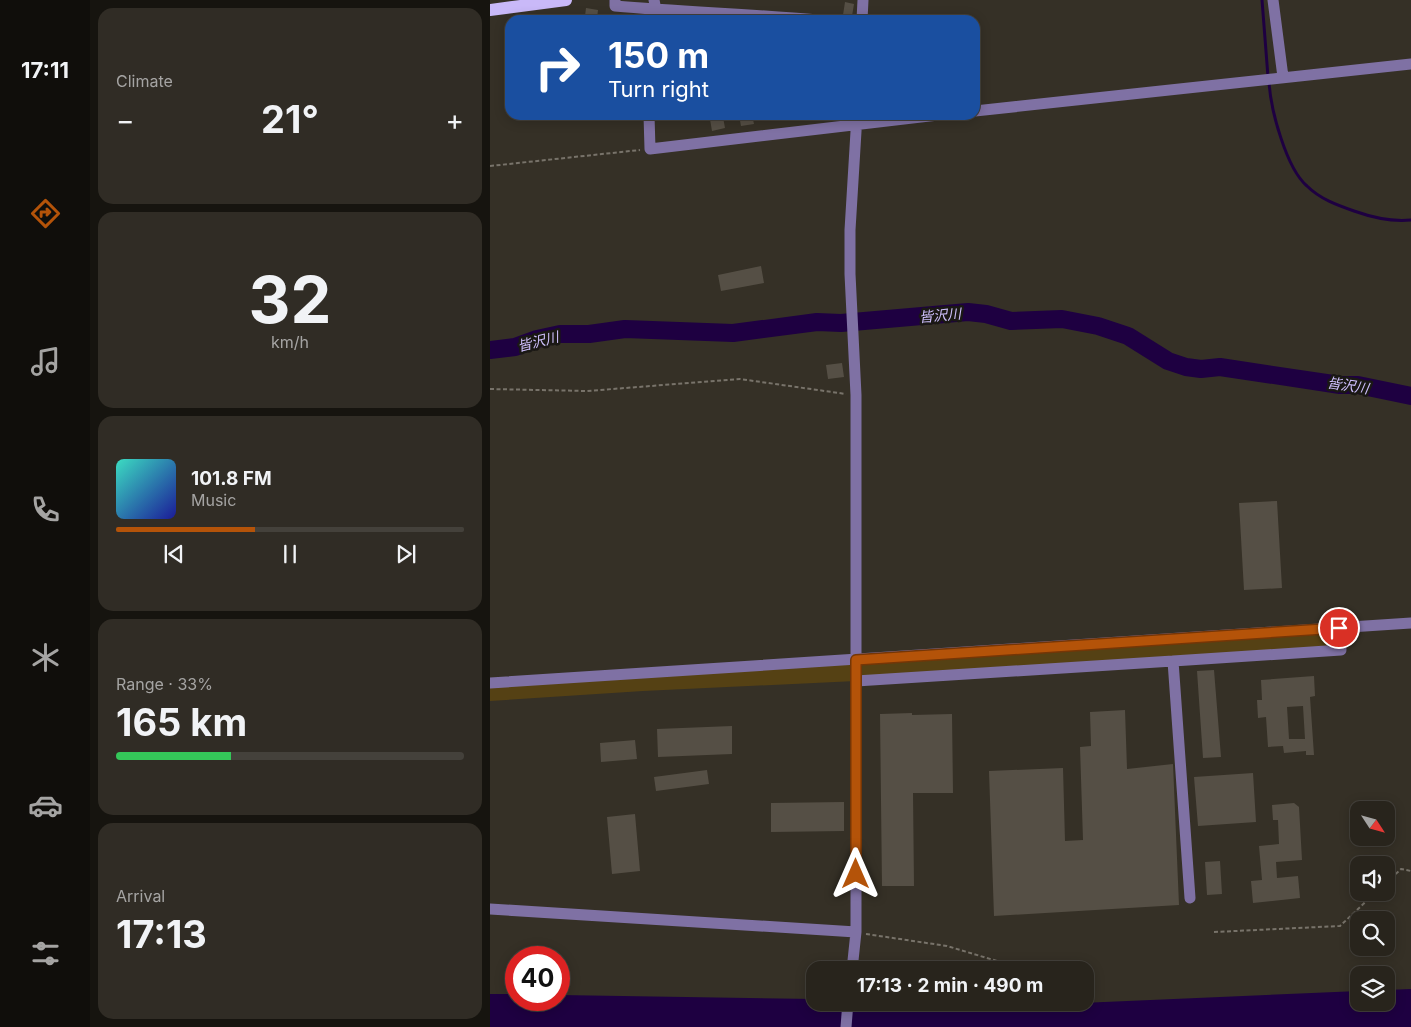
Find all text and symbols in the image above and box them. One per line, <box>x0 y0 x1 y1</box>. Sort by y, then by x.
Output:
text: 150 m <box>608 34 709 76</box>
icon: right <box>525 35 590 100</box>
text: 17:11 <box>21 57 69 83</box>
text: Climate <box>116 71 173 91</box>
text: Turn right <box>608 76 709 102</box>
text: 21° <box>261 96 319 142</box>
text: − <box>116 103 135 137</box>
text: + <box>445 103 464 137</box>
icon: directions <box>28 196 63 231</box>
text: 32 <box>249 260 331 339</box>
water label: 皆沢川 <box>918 305 964 325</box>
water label: 皆沢川 <box>516 327 562 354</box>
text: km/h <box>271 332 309 352</box>
icon: music <box>28 344 63 379</box>
water label: 皆沢川 <box>1326 373 1372 397</box>
text: 101.8 FM <box>191 467 272 490</box>
text: Music <box>191 490 236 510</box>
icon: phone <box>28 492 63 527</box>
icon: previous <box>160 540 188 568</box>
icon: pause <box>276 540 304 568</box>
icon: next <box>392 540 420 568</box>
pin <box>1318 607 1360 649</box>
icon: arrive <box>1325 614 1353 642</box>
icon: climate <box>28 640 63 675</box>
text: Range · 33% <box>116 674 213 694</box>
text: 165 km <box>116 699 247 745</box>
icon: car <box>28 788 63 823</box>
north arrow <box>1350 801 1395 846</box>
map controls <box>1350 801 1395 1011</box>
position arrow <box>829 847 881 899</box>
button: sound <box>1350 856 1395 901</box>
text: Arrival <box>116 886 165 906</box>
text: 17:13 <box>116 911 207 957</box>
button: search <box>1350 911 1395 956</box>
icon: filters <box>28 936 63 971</box>
speed limit sign: 40 <box>505 946 570 1011</box>
button: layers <box>1350 966 1395 1011</box>
text: 17:13 · 2 min · 490 m <box>857 974 1043 997</box>

